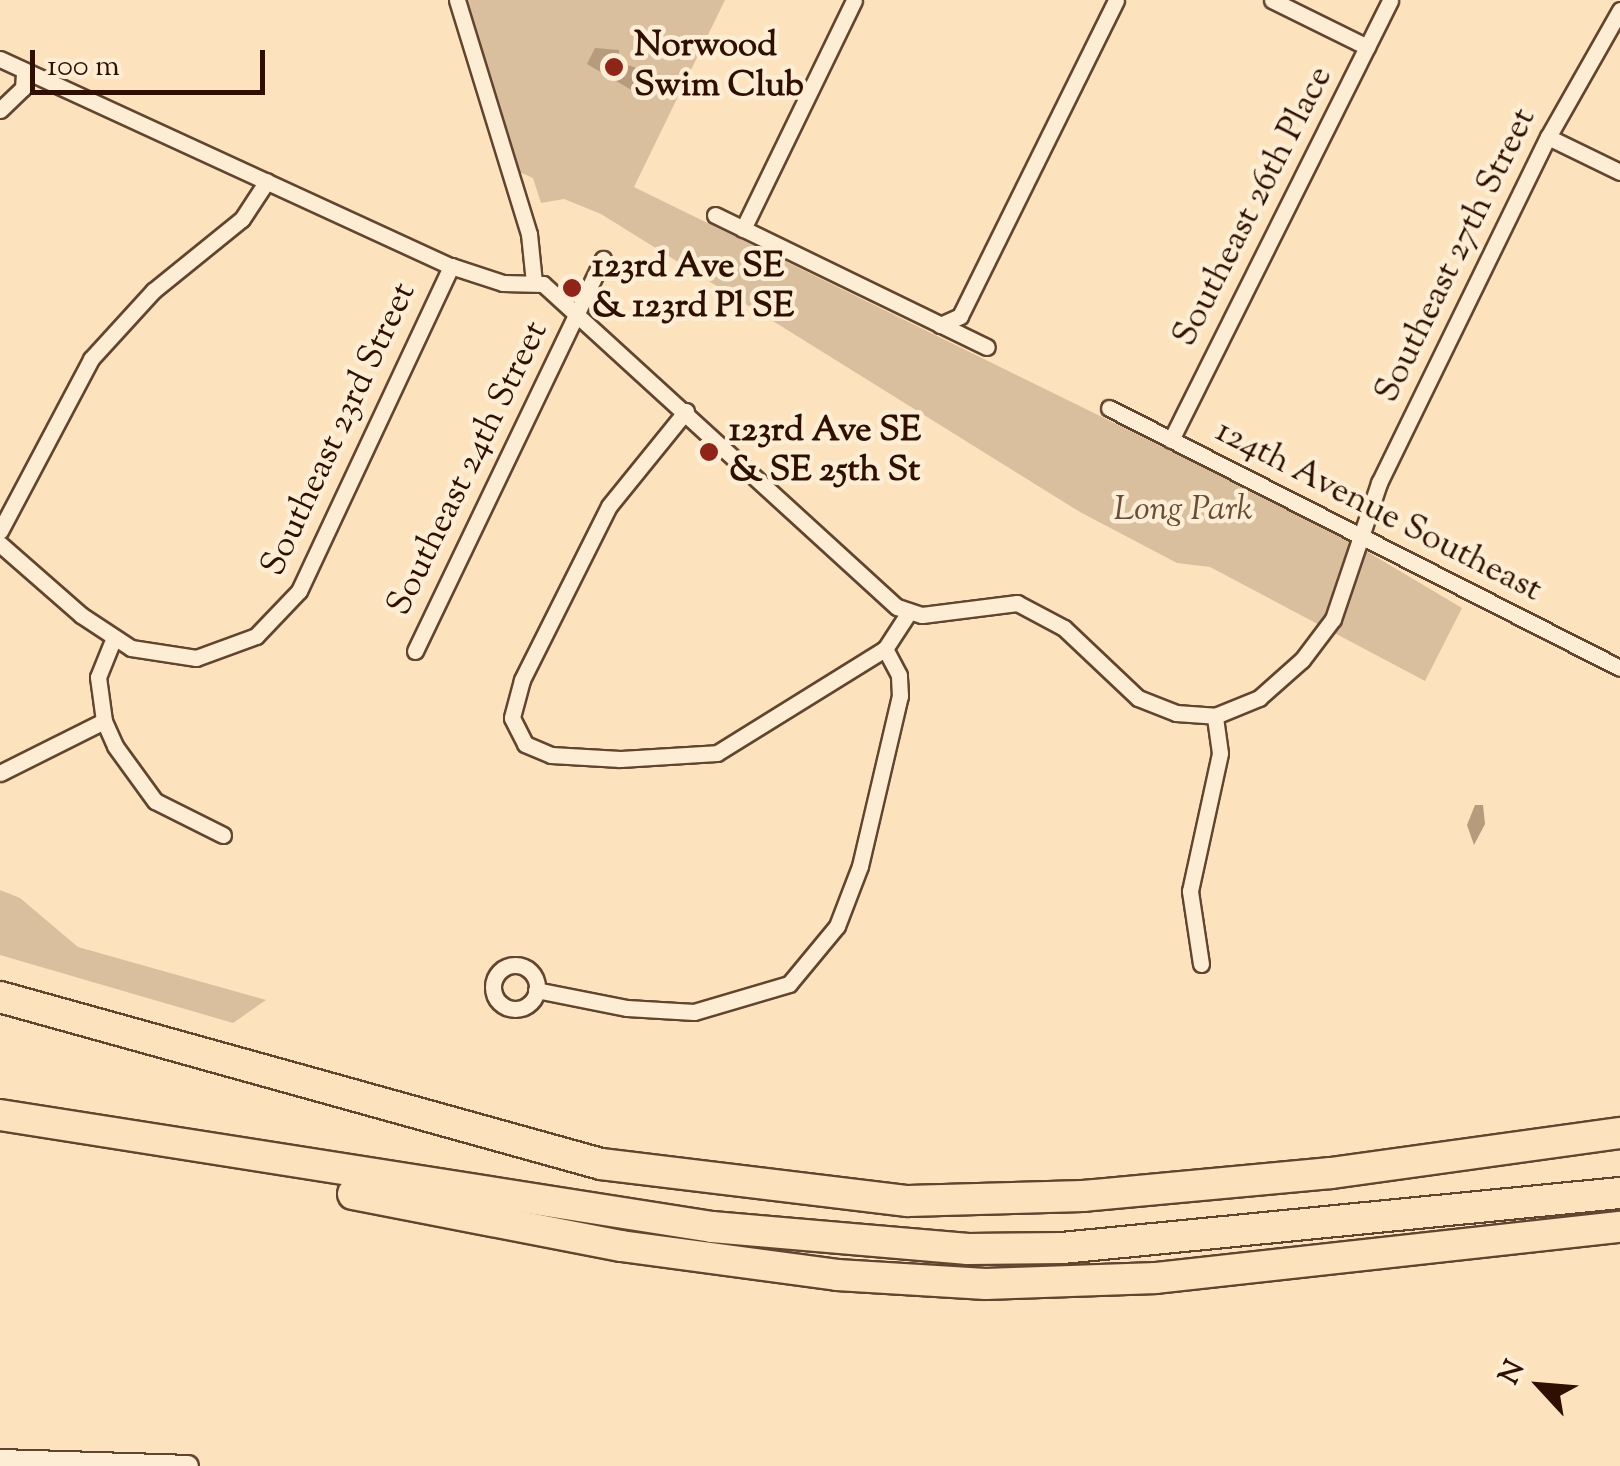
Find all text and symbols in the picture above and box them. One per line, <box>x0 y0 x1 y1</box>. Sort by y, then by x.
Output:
place label: Norwood Swim Club <box>634 26 804 108</box>
scale bar <box>35 30 270 92</box>
text: 100 m <box>47 46 120 89</box>
marker: Norwood Swim Club <box>603 56 625 78</box>
street label: Southeast 26th Place <box>1165 60 1343 354</box>
street label: Southeast 27th Street <box>1368 102 1546 410</box>
place label: 123rd Ave SE & 123rd Pl SE <box>592 247 794 329</box>
street label: Southeast 23rd Street <box>254 277 426 583</box>
marker: 123rd Ave SE & 123rd Pl SE <box>561 277 583 299</box>
street label: Southeast 24th Street <box>380 315 558 623</box>
place label: 123rd Ave SE & SE 25th St <box>729 411 921 493</box>
street label: 124th Avenue Southeast <box>1208 411 1548 613</box>
marker: 123rd Ave SE & SE 25th St <box>698 441 720 463</box>
park label: Long Park <box>1113 490 1253 532</box>
north arrow <box>1490 1336 1590 1436</box>
text: N <box>1490 1354 1536 1392</box>

